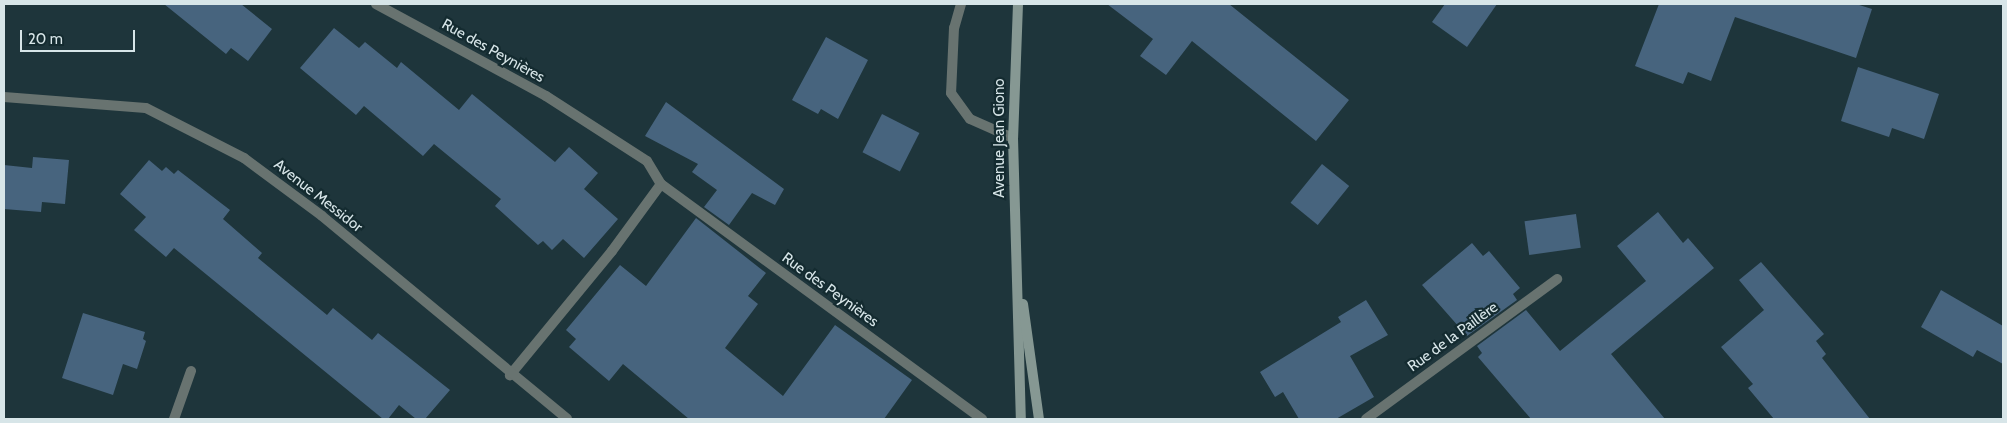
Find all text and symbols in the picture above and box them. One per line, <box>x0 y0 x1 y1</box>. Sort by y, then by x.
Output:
street label: Rue des Peynières <box>439 15 547 87</box>
scale bar <box>22 20 138 52</box>
text: 20 m <box>28 30 63 48</box>
street label: Avenue Jean Giono <box>991 78 1009 198</box>
street label: Avenue Messidor <box>270 156 366 236</box>
street label: Rue des Peynières <box>778 249 882 331</box>
street label: Rue de la Paillère <box>1404 298 1502 376</box>

